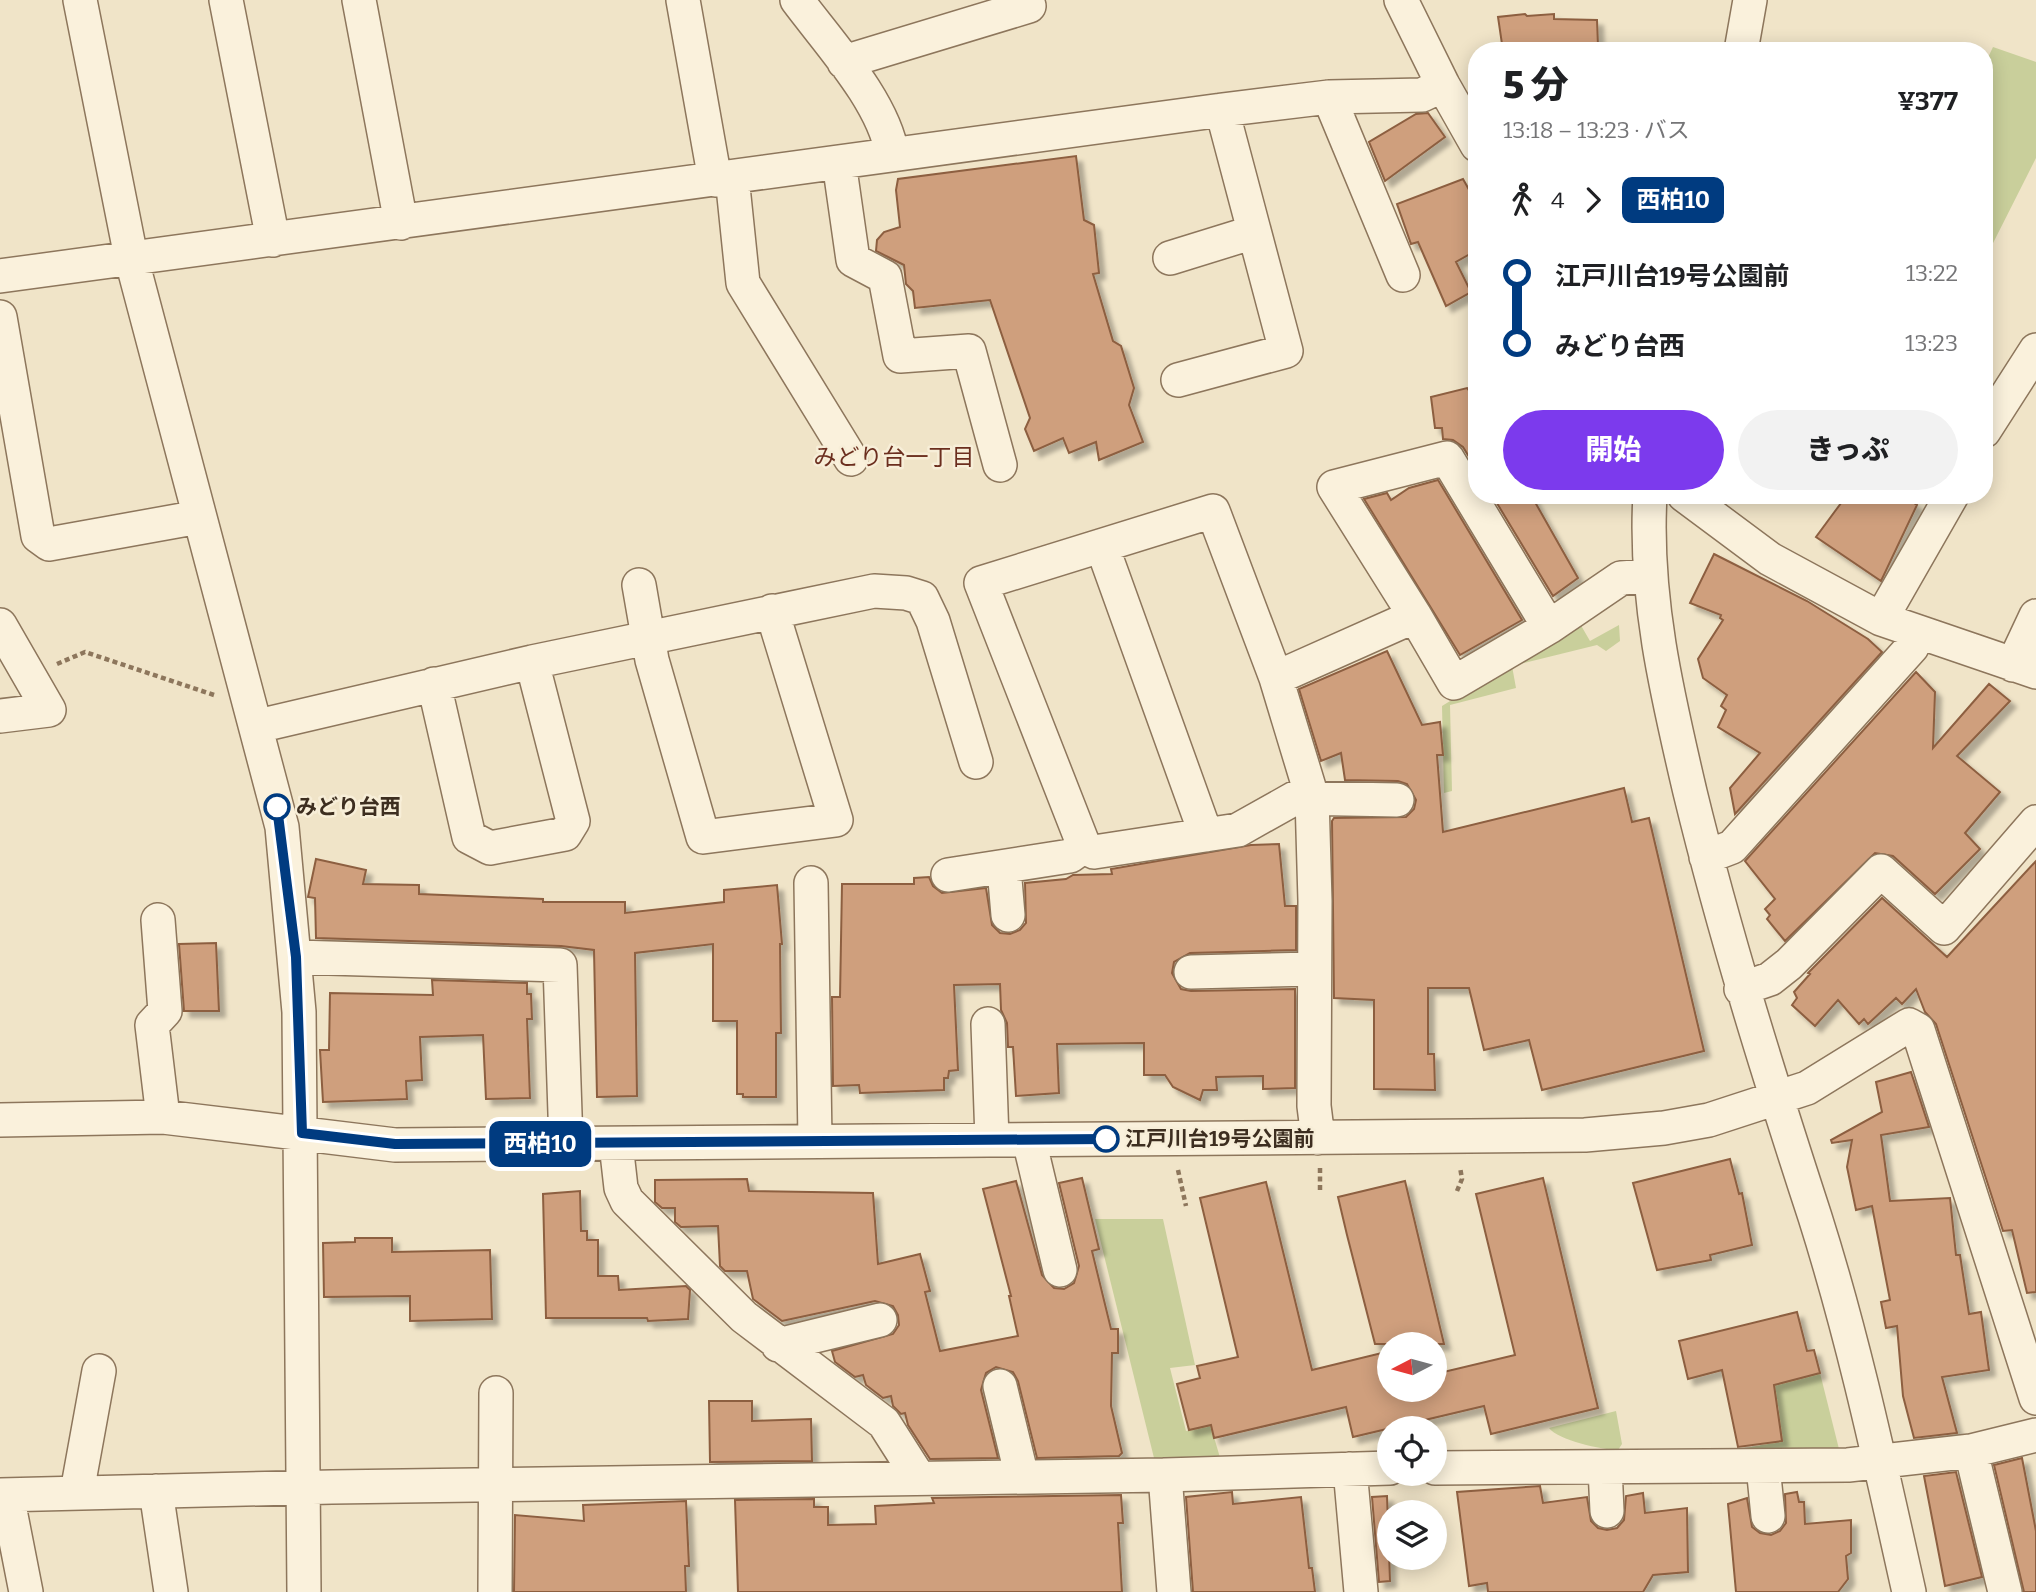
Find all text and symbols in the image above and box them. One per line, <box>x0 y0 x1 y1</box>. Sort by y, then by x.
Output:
text: 5 分 <box>1503 62 1568 108</box>
text: ¥377 <box>1897 86 1958 117</box>
text: 13:18 – 13:23 · バス <box>1503 116 1690 144</box>
icon: walk <box>1503 181 1541 219</box>
icon: forward <box>1574 181 1612 219</box>
text: 4 <box>1551 186 1564 214</box>
text: 西柏10 <box>1636 186 1710 214</box>
text: 13:22 <box>1906 259 1958 287</box>
text: 江戸川台19号公園前 <box>1555 261 1790 292</box>
text: 13:23 <box>1905 329 1958 357</box>
text: みどり台西 <box>1555 331 1685 362</box>
button: 開始 <box>1503 410 1724 490</box>
button: きっぷ <box>1738 410 1958 490</box>
district label: みどり台一丁目 <box>814 443 975 471</box>
marker: みどり台西 <box>264 794 290 820</box>
place label: みどり台西 <box>296 794 401 820</box>
line badge: 西柏10 <box>491 1121 589 1167</box>
marker: 江戸川台19号公園前 <box>1093 1126 1119 1152</box>
place label: 江戸川台19号公園前 <box>1125 1126 1314 1152</box>
text: 西柏10 <box>503 1130 577 1158</box>
north arrow <box>1377 1332 1447 1402</box>
map controls <box>1377 1332 1447 1570</box>
button: locate <box>1377 1416 1447 1486</box>
button: layers <box>1377 1500 1447 1570</box>

